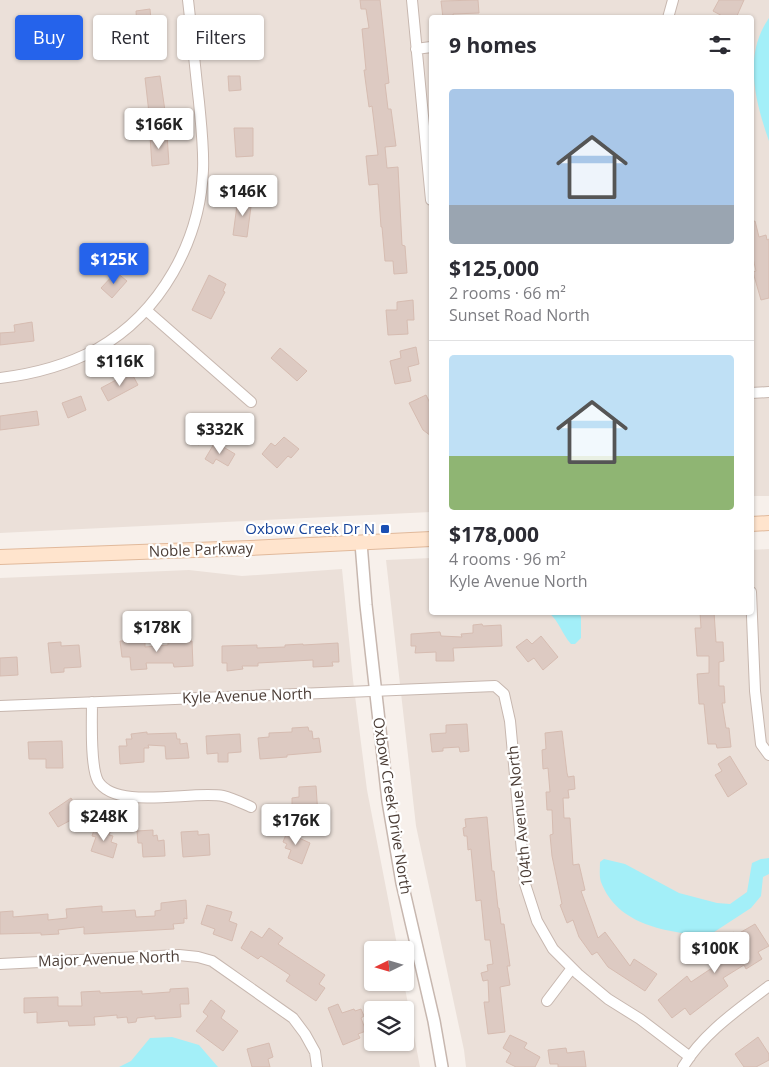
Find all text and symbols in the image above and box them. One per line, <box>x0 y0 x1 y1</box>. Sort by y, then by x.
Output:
chip: Buy <box>15 15 83 60</box>
chip: Rent <box>93 15 167 60</box>
chip: Filters <box>177 15 264 60</box>
text: 9 homes <box>449 31 537 59</box>
icon: filters <box>706 31 734 59</box>
pin: $166K <box>124 108 194 150</box>
text: $166K <box>135 113 183 135</box>
icon: home <box>547 122 637 212</box>
pin: $146K <box>208 174 278 217</box>
text: $146K <box>219 180 267 202</box>
pin: $125K <box>79 242 149 285</box>
text: $125K <box>90 248 138 270</box>
text: $125,000 <box>449 254 539 282</box>
text: 2 rooms · 66 m² <box>449 282 566 304</box>
text: Sunset Road North <box>449 304 590 326</box>
pin: $116K <box>85 344 155 387</box>
text: $116K <box>96 350 144 372</box>
icon: home <box>547 387 637 477</box>
pin: $332K <box>185 412 255 455</box>
text: $332K <box>196 418 244 440</box>
place label: Oxbow Creek Dr N <box>245 518 375 538</box>
text: $178,000 <box>449 520 539 548</box>
marker: Oxbow Creek Dr N <box>379 523 391 535</box>
street label: Noble Parkway <box>148 537 254 561</box>
text: 4 rooms · 96 m² <box>449 548 566 570</box>
text: Kyle Avenue North <box>449 570 588 592</box>
pin: $178K <box>122 610 192 653</box>
text: $178K <box>133 616 181 638</box>
street label: Kyle Avenue North <box>182 683 312 707</box>
street label: Oxbow Creek Drive North <box>369 716 417 896</box>
street label: 104th Avenue North <box>502 745 536 887</box>
pin: $248K <box>69 800 139 842</box>
pin: $176K <box>261 804 331 846</box>
text: $248K <box>80 805 128 827</box>
text: $176K <box>272 809 320 831</box>
pin: $100K <box>680 932 750 974</box>
text: $100K <box>691 937 739 959</box>
north arrow <box>364 941 414 991</box>
map controls <box>364 941 414 1051</box>
street label: Major Avenue North <box>38 946 180 970</box>
button: layers <box>364 1001 414 1051</box>

